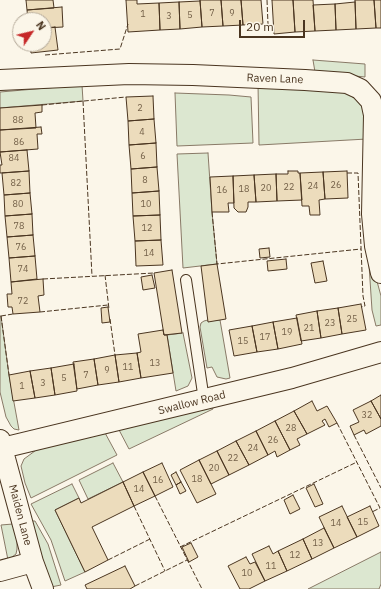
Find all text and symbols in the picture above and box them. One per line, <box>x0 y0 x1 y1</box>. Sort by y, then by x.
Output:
house number: 7 <box>209 8 215 18</box>
house number: 9 <box>229 8 235 18</box>
house number: 1 <box>140 9 146 19</box>
house number: 5 <box>187 10 193 20</box>
house number: 3 <box>166 11 172 21</box>
north arrow <box>12 12 52 52</box>
scale bar <box>241 12 307 38</box>
text: N <box>33 18 49 33</box>
text: 20 m <box>246 19 274 34</box>
street label: Raven Lane <box>246 71 304 87</box>
house number: 2 <box>137 103 143 113</box>
house number: 88 <box>13 115 23 125</box>
house number: 4 <box>139 127 145 137</box>
house number: 86 <box>14 137 24 147</box>
house number: 6 <box>140 151 146 161</box>
house number: 84 <box>9 153 19 163</box>
house number: 8 <box>142 175 148 185</box>
house number: 82 <box>11 178 21 188</box>
house number: 26 <box>331 180 341 190</box>
house number: 24 <box>308 181 318 191</box>
house number: 22 <box>284 182 294 192</box>
house number: 20 <box>261 183 271 193</box>
house number: 18 <box>239 184 249 194</box>
house number: 16 <box>217 185 227 195</box>
house number: 80 <box>13 199 23 209</box>
house number: 10 <box>141 199 151 209</box>
house number: 78 <box>14 221 24 231</box>
house number: 12 <box>142 223 152 233</box>
house number: 76 <box>16 242 26 252</box>
house number: 14 <box>144 248 154 258</box>
house number: 74 <box>18 264 28 274</box>
house number: 72 <box>18 296 28 306</box>
house number: 25 <box>347 314 357 324</box>
house number: 23 <box>325 318 335 328</box>
house number: 21 <box>304 323 314 333</box>
house number: 19 <box>282 327 292 337</box>
house number: 17 <box>260 332 270 342</box>
house number: 15 <box>238 336 248 346</box>
house number: 13 <box>150 358 160 368</box>
house number: 11 <box>123 362 133 372</box>
house number: 9 <box>104 365 110 375</box>
house number: 7 <box>83 370 89 380</box>
house number: 5 <box>61 373 67 383</box>
house number: 3 <box>40 378 46 388</box>
house number: 1 <box>19 381 25 391</box>
street label: Swallow Road <box>157 388 227 418</box>
house number: 32 <box>362 410 372 420</box>
house number: 28 <box>286 423 296 433</box>
house number: 26 <box>268 435 278 445</box>
house number: 24 <box>248 443 258 453</box>
house number: 22 <box>228 453 238 463</box>
house number: 20 <box>209 463 219 473</box>
house number: 18 <box>192 474 202 484</box>
house number: 16 <box>153 475 163 485</box>
street label: Maiden Lane <box>6 483 34 547</box>
house number: 14 <box>134 484 144 494</box>
house number: 15 <box>358 517 368 527</box>
house number: 14 <box>331 518 341 528</box>
house number: 13 <box>313 538 323 548</box>
house number: 12 <box>290 550 300 560</box>
house number: 11 <box>266 561 276 571</box>
house number: 10 <box>242 568 252 578</box>

